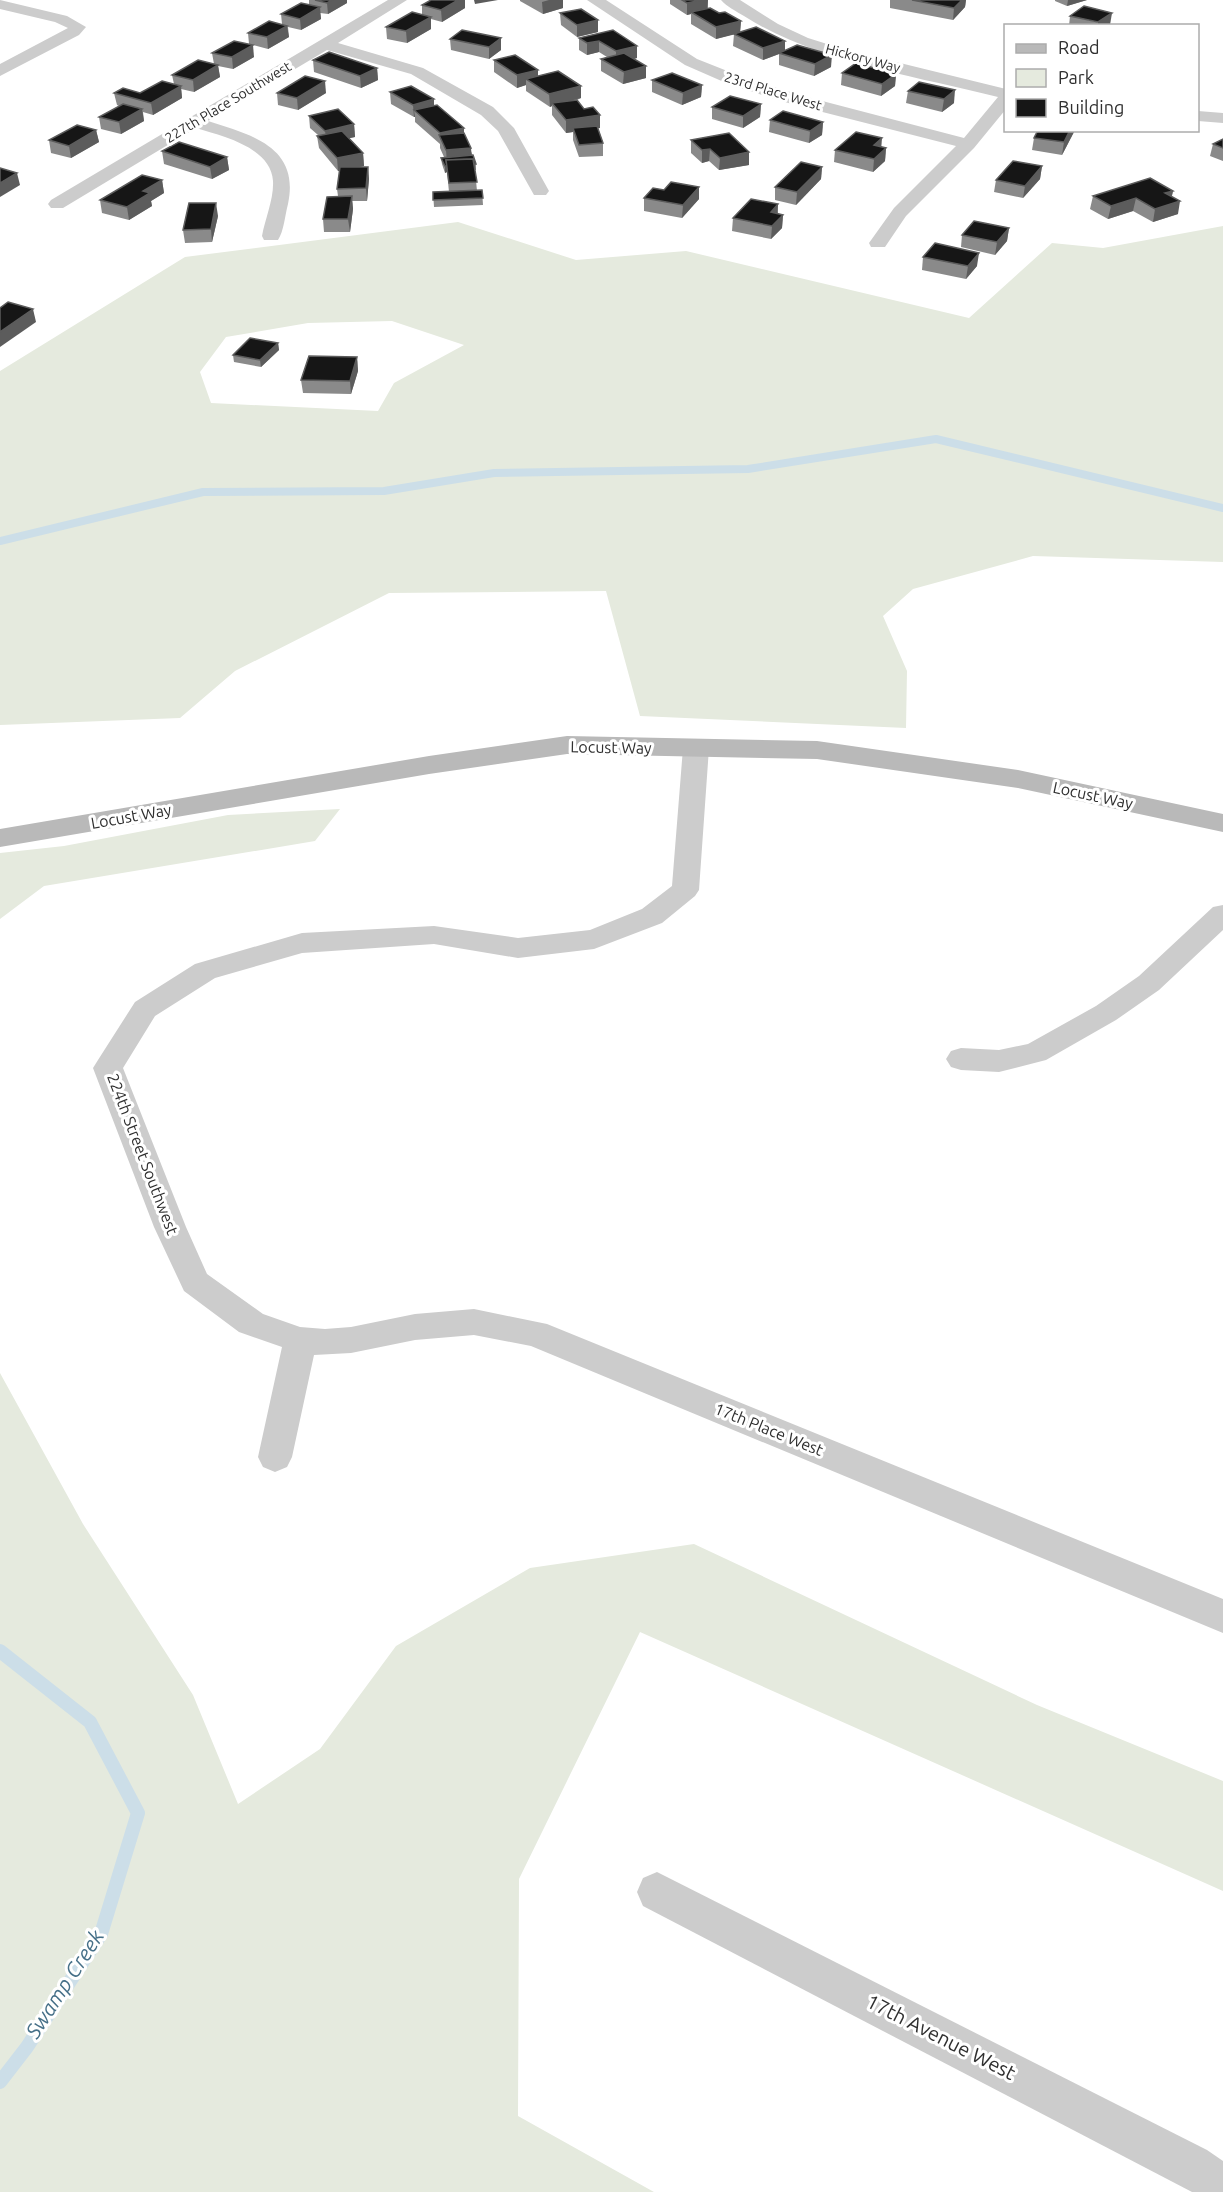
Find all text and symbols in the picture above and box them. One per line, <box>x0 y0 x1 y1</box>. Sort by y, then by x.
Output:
legend <box>1004 24 1199 132</box>
text: Road <box>1058 37 1100 57</box>
street label: Hickory Way <box>824 40 902 76</box>
street label: 227th Place Southwest <box>162 58 294 146</box>
text: Park <box>1058 67 1094 87</box>
street label: 23rd Place West <box>722 69 824 114</box>
text: Building <box>1058 97 1124 117</box>
street label: Locust Way <box>570 737 652 757</box>
street label: Locust Way <box>1051 778 1135 812</box>
street label: Locust Way <box>89 800 173 832</box>
street label: 224th Street Southwest <box>104 1071 182 1238</box>
street label: 17th Place West <box>712 1399 827 1459</box>
water label: Swamp Creek <box>20 1925 108 2043</box>
street label: 17th Avenue West <box>863 1989 1020 2084</box>

